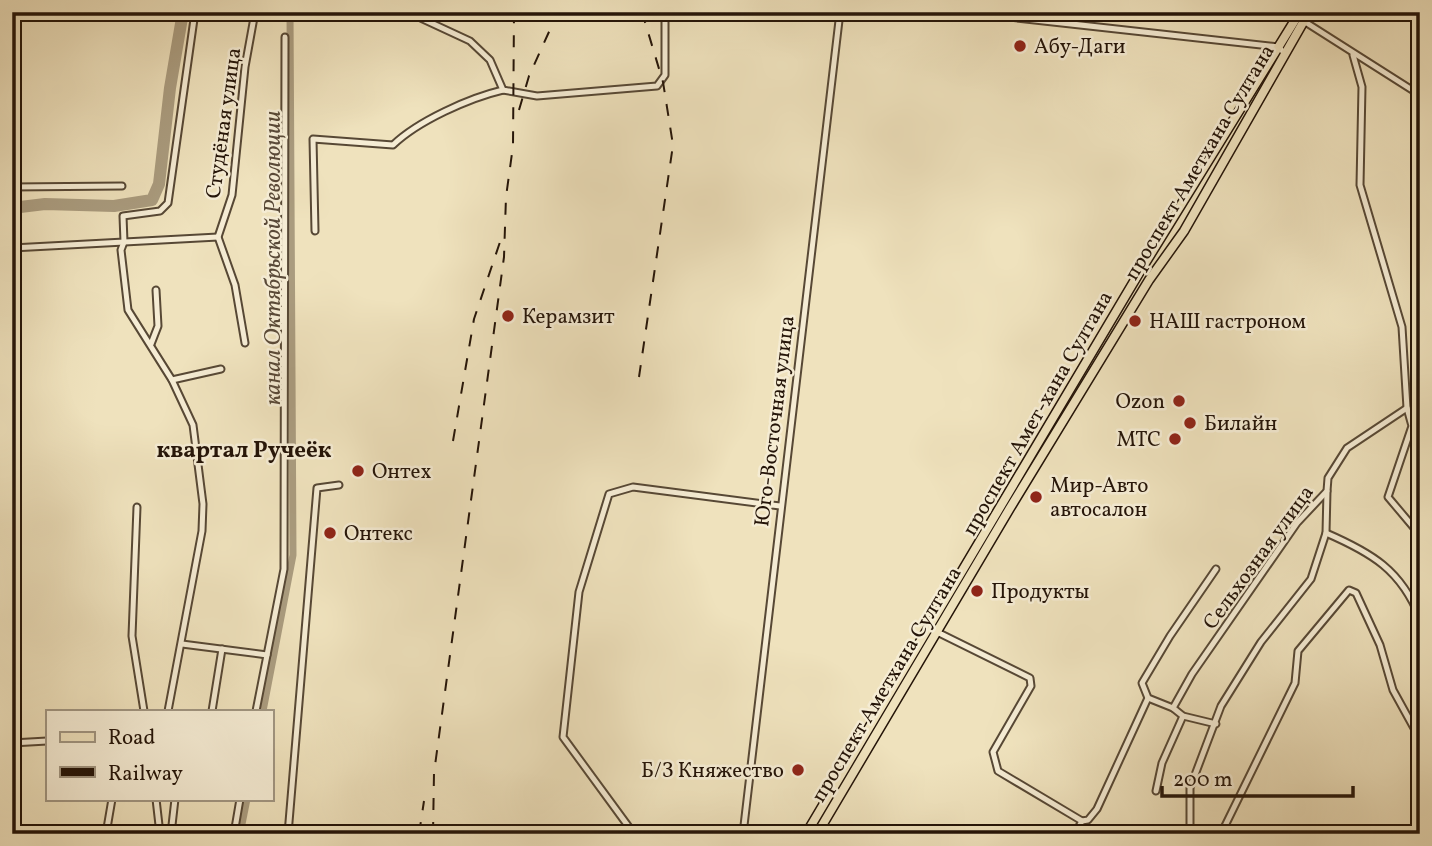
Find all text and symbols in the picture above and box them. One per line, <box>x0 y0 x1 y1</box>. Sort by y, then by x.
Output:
place label: Абу-Даги <box>1034 33 1126 62</box>
marker: Абу-Даги <box>1012 38 1028 54</box>
street label: проспект Аметхана Султана <box>1118 39 1282 286</box>
street label: Студёная улица <box>200 46 249 201</box>
water label: канал Октябрьской Революции <box>258 111 290 405</box>
street label: проспект Амет-хана Султана <box>956 286 1120 542</box>
place label: Керамзит <box>522 303 615 332</box>
marker: Керамзит <box>500 308 516 324</box>
place label: НАШ гастроном <box>1149 308 1306 337</box>
marker: НАШ гастроном <box>1127 313 1143 329</box>
street label: Юго-Восточная улица <box>748 314 803 528</box>
place label: Ozon <box>1115 388 1165 417</box>
marker: Ozon <box>1171 393 1187 409</box>
place label: Билайн <box>1204 410 1277 439</box>
marker: Билайн <box>1182 415 1198 431</box>
place label: МТС <box>1116 426 1161 455</box>
marker: МТС <box>1167 431 1183 447</box>
district label: квартал Ручеёк <box>156 435 332 467</box>
place label: Онтех <box>372 458 432 487</box>
marker: Онтех <box>350 463 366 479</box>
place label: Мир-Авто автосалон <box>1050 472 1148 525</box>
street label: Сельхозная улица <box>1197 480 1322 636</box>
marker: Мир-Авто автосалон <box>1028 489 1044 505</box>
place label: Онтекс <box>344 520 413 549</box>
marker: Онтекс <box>322 525 338 541</box>
street label: проспект Аметхана Султана <box>805 561 969 808</box>
place label: Продукты <box>991 578 1090 607</box>
marker: Продукты <box>969 583 985 599</box>
legend <box>46 710 273 800</box>
text: Road <box>108 724 155 753</box>
scale bar <box>1162 755 1353 799</box>
place label: Б/З Княжество <box>641 757 784 786</box>
text: Railway <box>108 760 184 789</box>
marker: Б/З Княжество <box>790 762 806 778</box>
text: 200 m <box>1173 766 1233 795</box>

